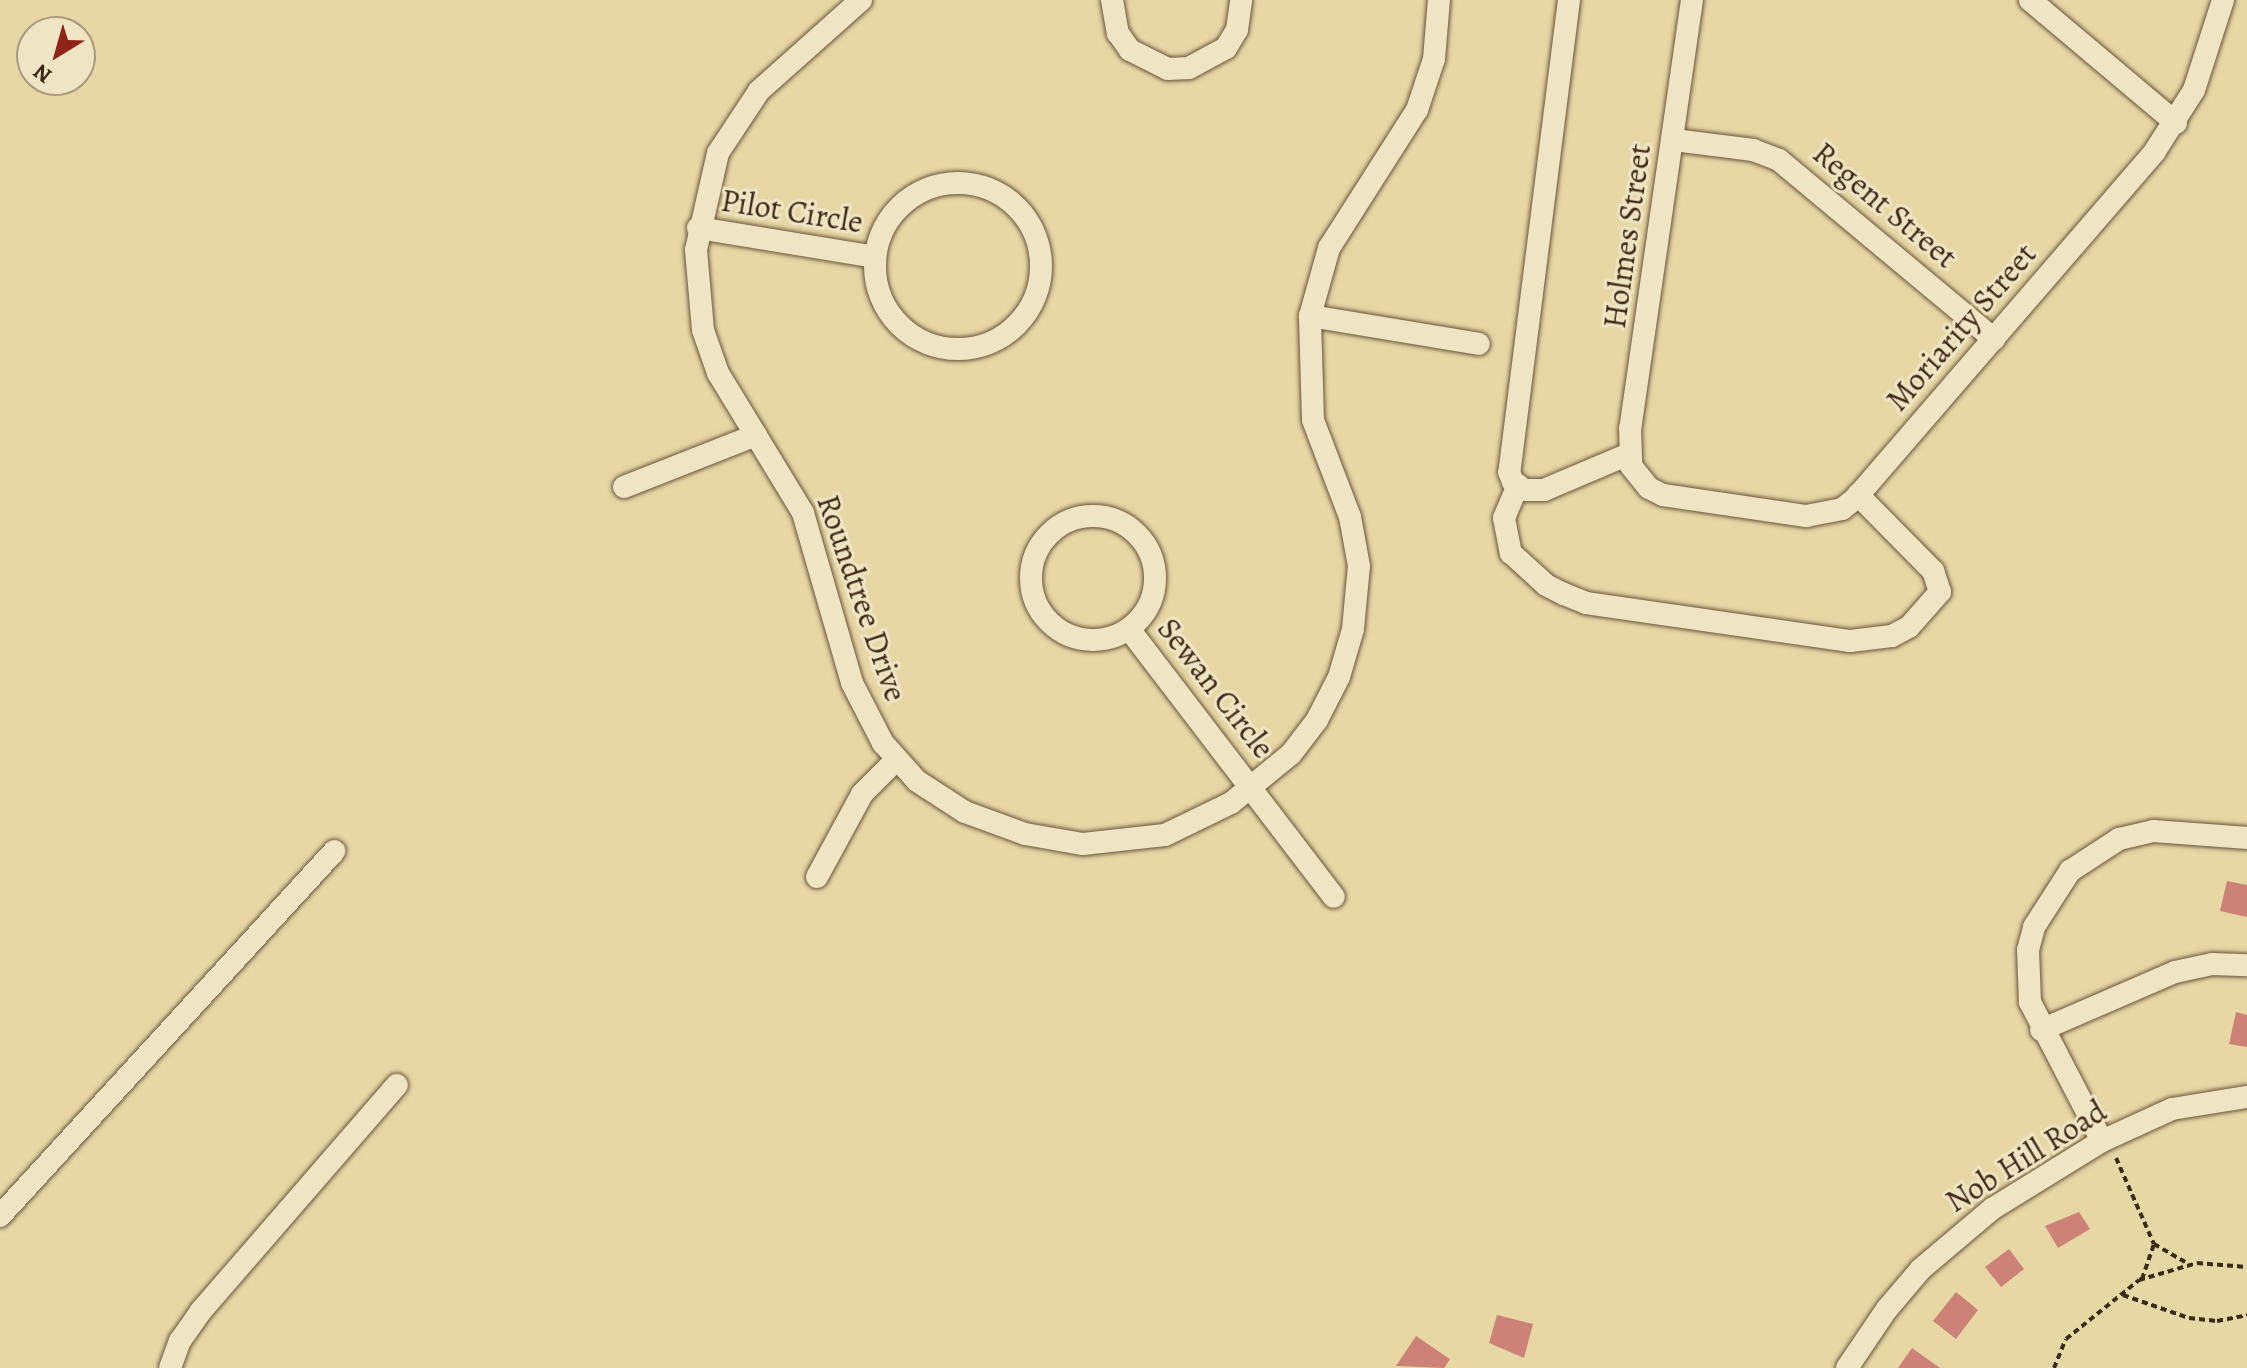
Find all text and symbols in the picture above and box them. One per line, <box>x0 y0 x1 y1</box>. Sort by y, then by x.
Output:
north arrow <box>16 16 96 96</box>
text: N <box>27 57 58 90</box>
street label: Regent Street <box>1805 134 1965 276</box>
street label: Holmes Street <box>1595 141 1659 331</box>
street label: Pilot Circle <box>718 181 866 241</box>
street label: Moriarity Street <box>1878 235 2044 419</box>
street label: Roundtree Drive <box>809 490 915 706</box>
street label: Sewan Circle <box>1149 610 1283 766</box>
street label: Nob Hill Road <box>1939 1091 2113 1221</box>

